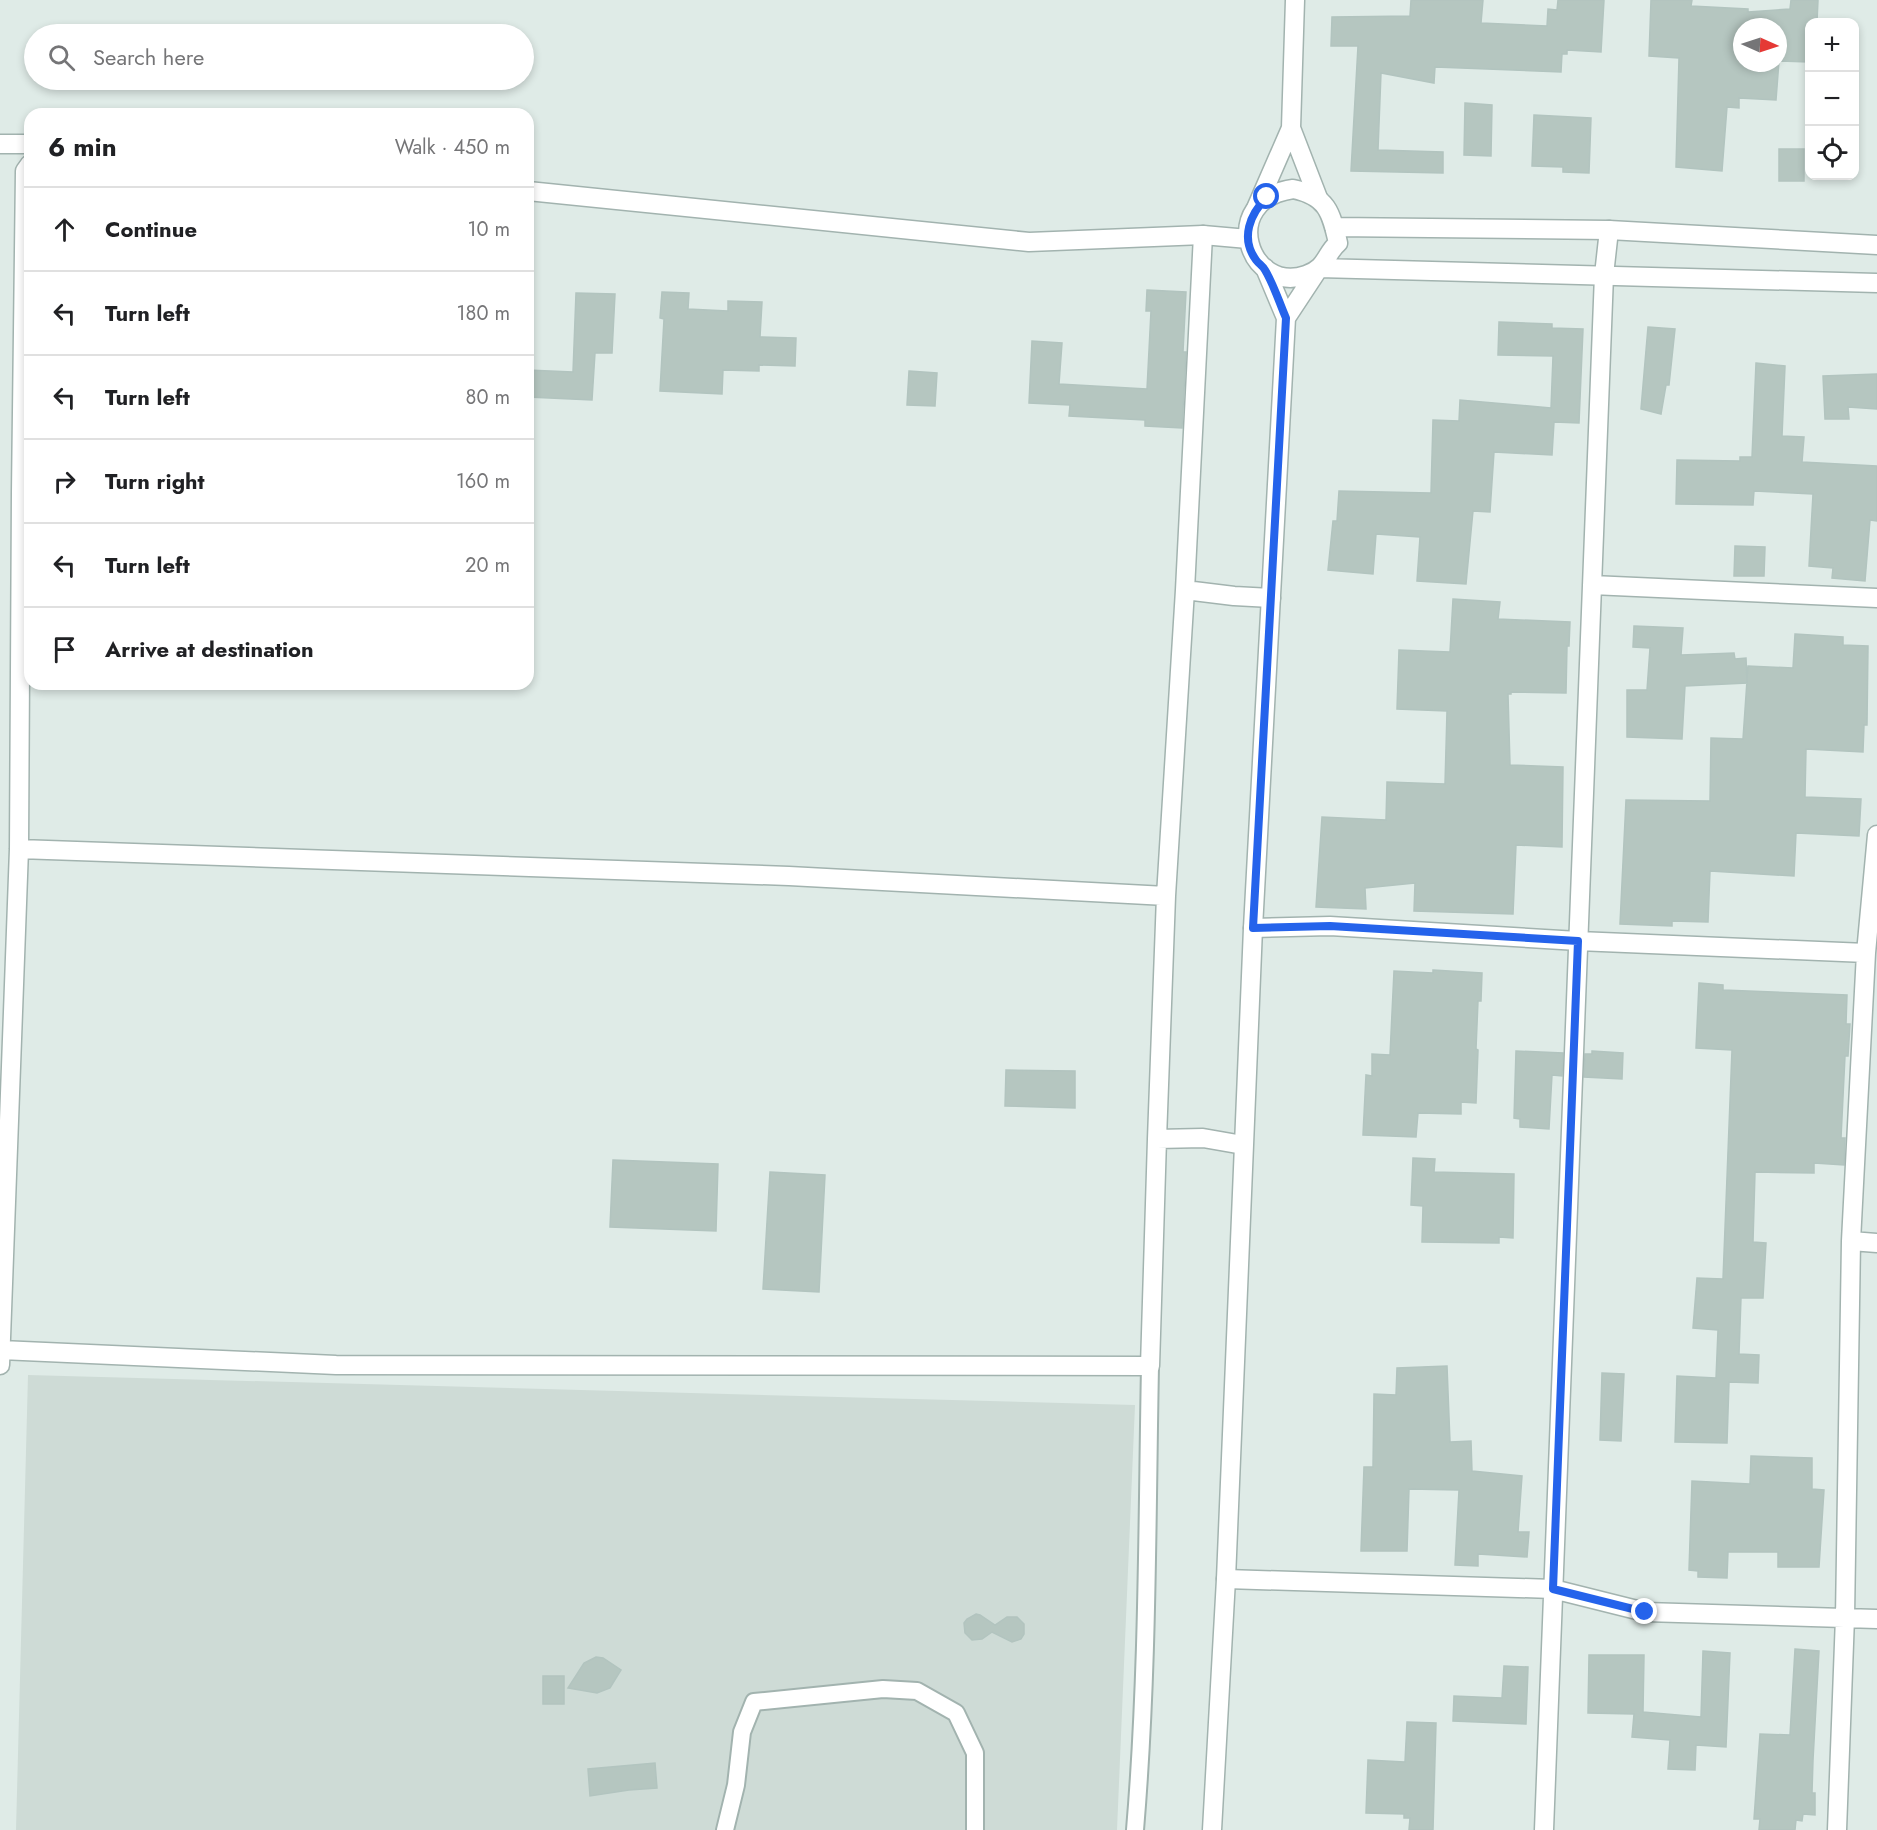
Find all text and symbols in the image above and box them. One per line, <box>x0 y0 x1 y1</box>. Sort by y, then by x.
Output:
north arrow <box>1733 18 1787 72</box>
map controls <box>1805 18 1859 180</box>
button: + <box>1805 18 1859 72</box>
search box <box>24 24 534 90</box>
icon: search <box>45 41 78 74</box>
text: Search here <box>93 41 204 73</box>
button: − <box>1805 72 1859 126</box>
button: locate <box>1805 126 1859 180</box>
text: 6 min <box>48 128 117 166</box>
text: Walk · 450 m <box>395 133 510 162</box>
route start <box>1253 183 1279 209</box>
icon: ahead <box>48 213 81 246</box>
text: Continue <box>105 213 197 245</box>
text: 10 m <box>467 215 510 244</box>
icon: left <box>48 297 81 330</box>
text: Turn left <box>105 297 190 329</box>
text: 180 m <box>456 299 510 328</box>
icon: left <box>48 381 81 414</box>
text: Turn left <box>105 381 190 413</box>
text: 80 m <box>465 383 510 412</box>
icon: right <box>48 465 81 498</box>
text: Turn right <box>105 465 205 497</box>
text: 160 m <box>456 467 510 496</box>
icon: left <box>48 549 81 582</box>
text: Turn left <box>105 549 190 581</box>
text: 20 m <box>465 551 510 580</box>
icon: arrive <box>48 633 81 666</box>
text: Arrive at destination <box>105 633 314 665</box>
route end <box>1631 1598 1657 1624</box>

